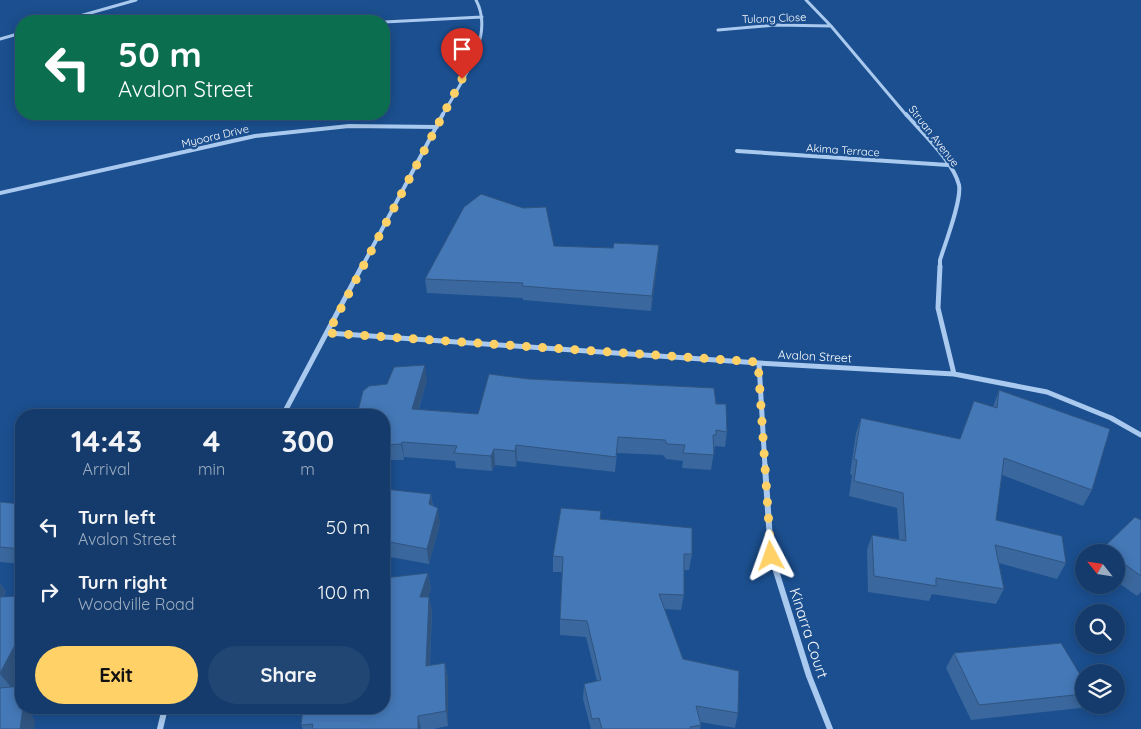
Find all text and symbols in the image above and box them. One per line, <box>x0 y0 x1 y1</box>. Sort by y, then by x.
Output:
street label: Tulong Close <box>742 10 806 26</box>
pin <box>441 28 483 79</box>
text: 50 m <box>118 32 202 76</box>
icon: left <box>35 35 100 100</box>
icon: arrive <box>448 35 476 63</box>
text: Avalon Street <box>118 75 254 103</box>
street label: Struan Avenue <box>906 103 962 169</box>
street label: Myoora Drive <box>180 121 250 151</box>
street label: Akima Terrace <box>806 140 880 160</box>
street label: Avalon Street <box>778 347 852 365</box>
text: 14:43 <box>71 422 142 460</box>
text: 4 <box>203 422 220 460</box>
text: 300 <box>281 422 334 460</box>
text: Arrival <box>83 459 130 479</box>
text: min <box>198 459 225 479</box>
text: m <box>300 459 315 479</box>
text: Turn left <box>78 505 156 529</box>
icon: left <box>35 513 63 541</box>
text: 50 m <box>326 515 370 539</box>
text: Avalon Street <box>78 529 177 549</box>
position arrow <box>744 529 796 581</box>
north arrow <box>1075 544 1125 594</box>
map controls <box>1075 544 1125 714</box>
text: Turn right <box>78 570 167 594</box>
icon: right <box>35 578 63 606</box>
text: 100 m <box>318 580 370 604</box>
street label: Kinarra Court <box>785 585 833 681</box>
text: Woodville Road <box>78 594 194 614</box>
button: search <box>1075 604 1125 654</box>
button: Exit <box>35 646 198 704</box>
button: Share <box>208 646 370 704</box>
button: layers <box>1075 664 1125 714</box>

